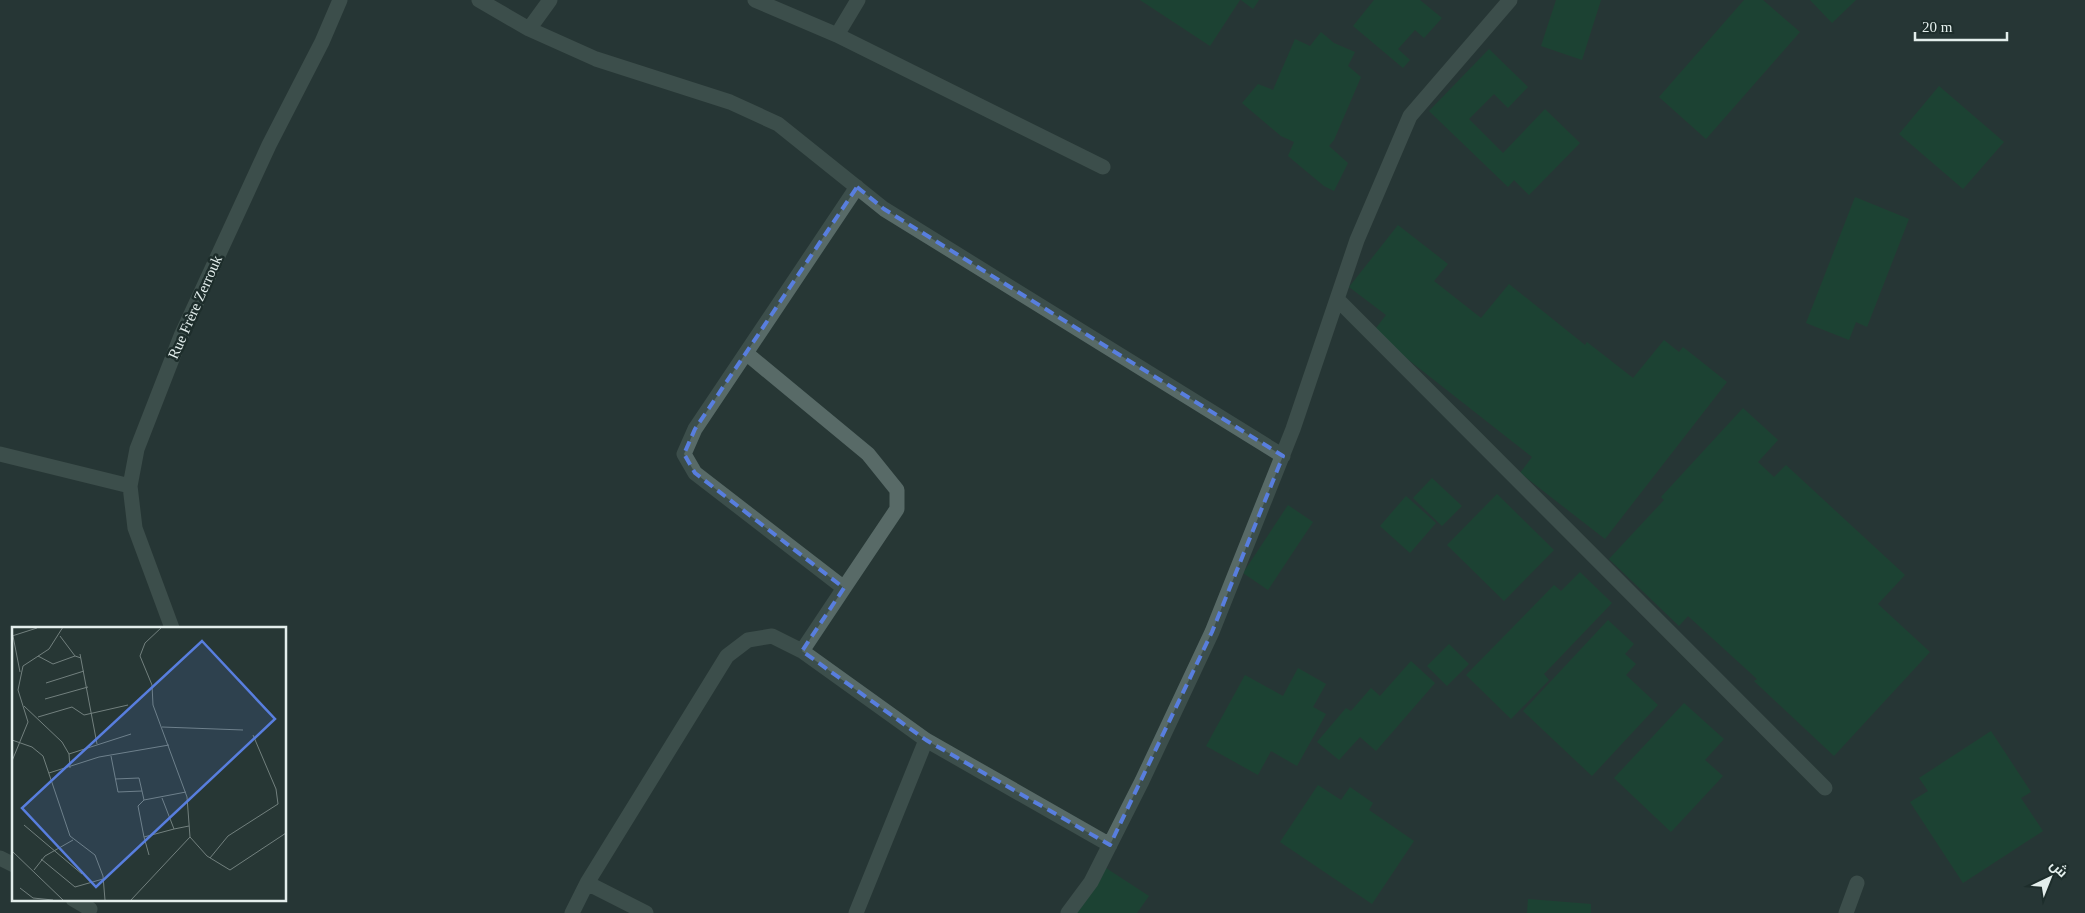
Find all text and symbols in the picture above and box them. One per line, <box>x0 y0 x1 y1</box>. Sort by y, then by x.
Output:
scale bar <box>1915 10 2008 42</box>
text: 20 m <box>1922 19 1953 35</box>
street label: Rue Frère Zerrouk <box>165 252 225 361</box>
inset map <box>12 627 286 900</box>
north arrow <box>2025 853 2075 903</box>
text: ش <box>2046 857 2071 881</box>

